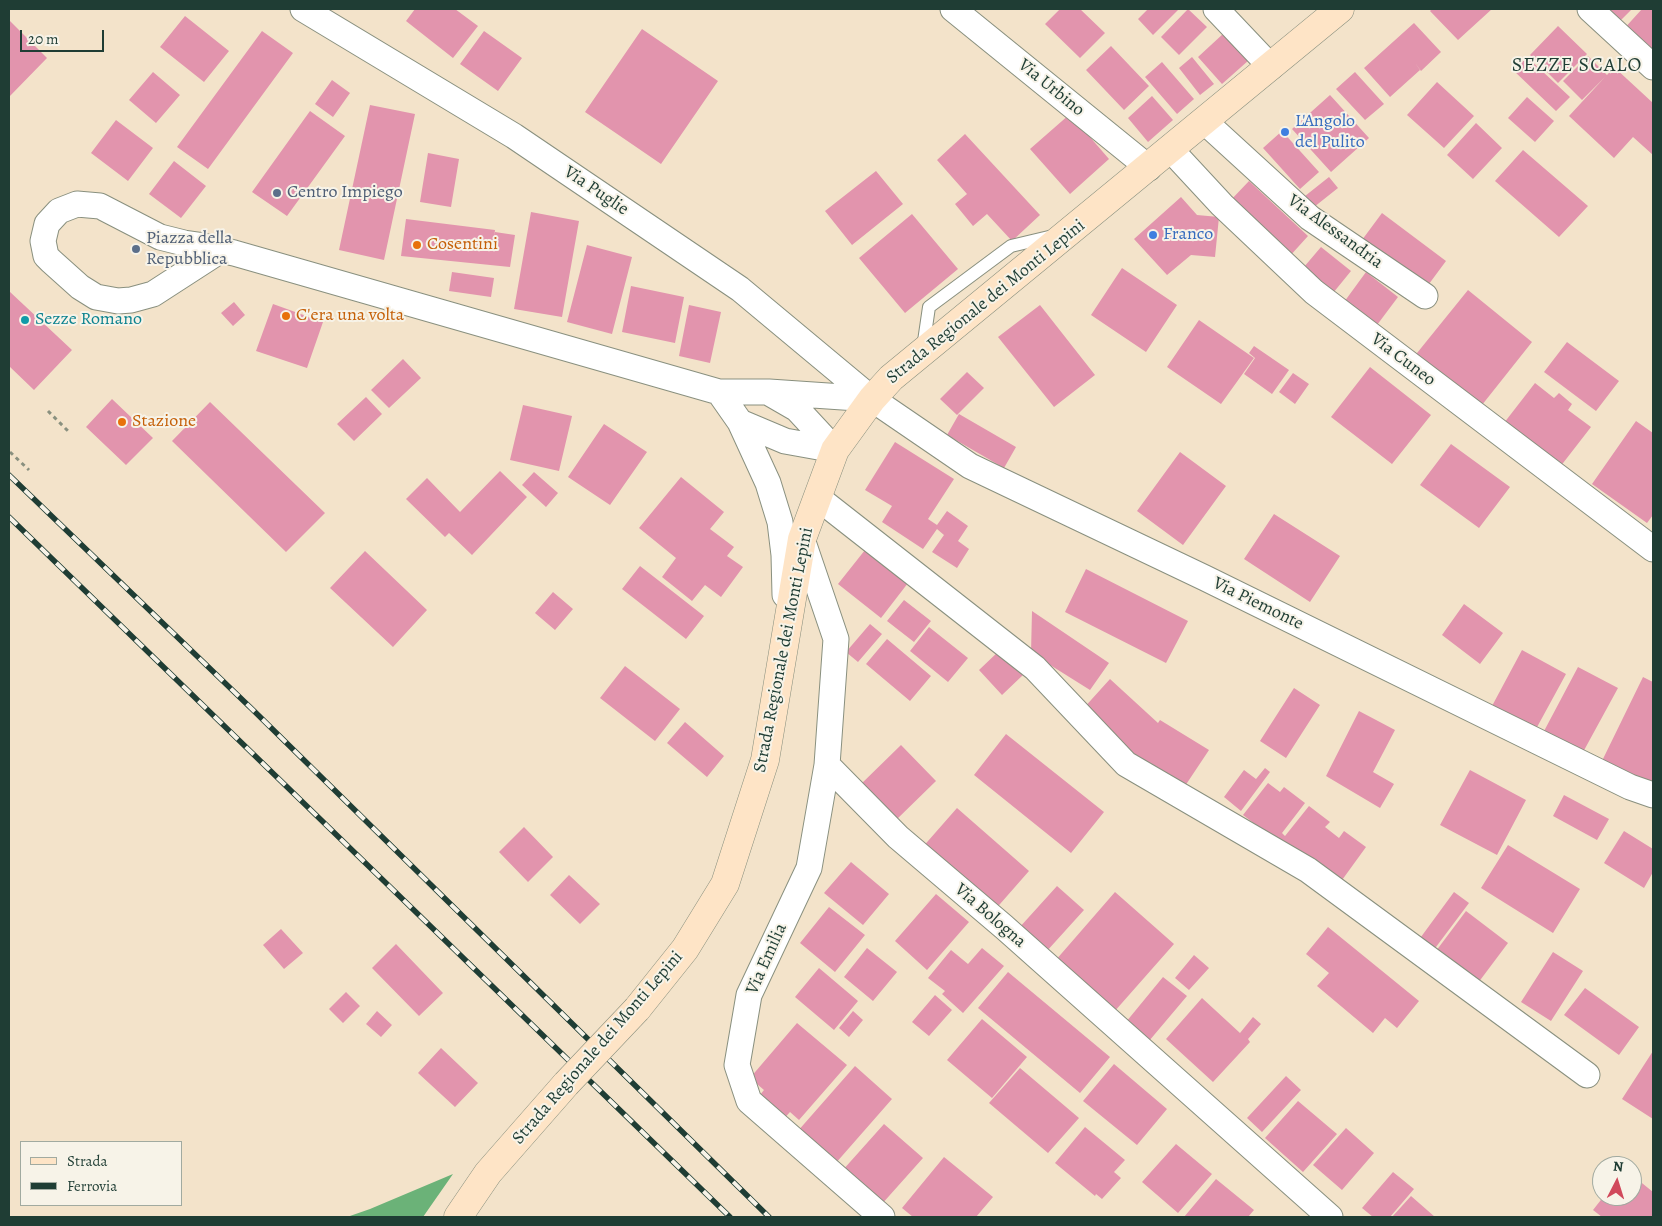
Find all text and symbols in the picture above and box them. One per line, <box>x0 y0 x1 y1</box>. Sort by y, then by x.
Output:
scale bar <box>22 20 106 52</box>
text: 20 m <box>28 29 59 49</box>
district label: SEZZE SCALO <box>1510 54 1644 78</box>
street label: Via Urbino <box>1013 55 1089 121</box>
place label: L'Angolo del Pulito <box>1295 111 1365 154</box>
marker: L'Angolo del Pulito <box>1279 126 1291 138</box>
street label: Via Puglie <box>559 161 633 221</box>
place label: Centro Impiego <box>287 182 403 204</box>
marker: Centro Impiego <box>271 187 283 199</box>
street label: Via Alessandria <box>1283 190 1387 274</box>
street label: Strada Regionale dei Monti Lepini <box>882 215 1090 389</box>
place label: Franco <box>1163 224 1213 246</box>
place label: Piazza della Repubblica <box>146 228 233 270</box>
marker: Franco <box>1147 229 1159 241</box>
place label: Cosentini <box>427 234 498 256</box>
marker: Cosentini <box>411 239 423 251</box>
marker: Piazza della Repubblica <box>130 243 142 255</box>
place label: C'era una volta <box>296 305 404 327</box>
place label: Sezze Romano <box>35 309 142 331</box>
marker: C'era una volta <box>280 310 292 322</box>
marker: Sezze Romano <box>19 314 31 326</box>
street label: Via Cuneo <box>1366 329 1440 391</box>
place label: Stazione <box>132 411 196 433</box>
marker: Stazione <box>116 416 128 428</box>
street label: Strada Regionale dei Monti Lepini <box>750 526 818 774</box>
street label: Via Piemonte <box>1209 573 1307 635</box>
street label: Via Bologna <box>950 879 1030 953</box>
street label: Via Emilia <box>742 920 792 998</box>
street label: Strada Regionale dei Monti Lepini <box>508 947 688 1149</box>
legend <box>20 1141 182 1206</box>
text: Strada <box>67 1151 108 1171</box>
north arrow <box>1592 1156 1642 1206</box>
text: N <box>1612 1157 1624 1176</box>
text: Ferrovia <box>67 1176 117 1196</box>

